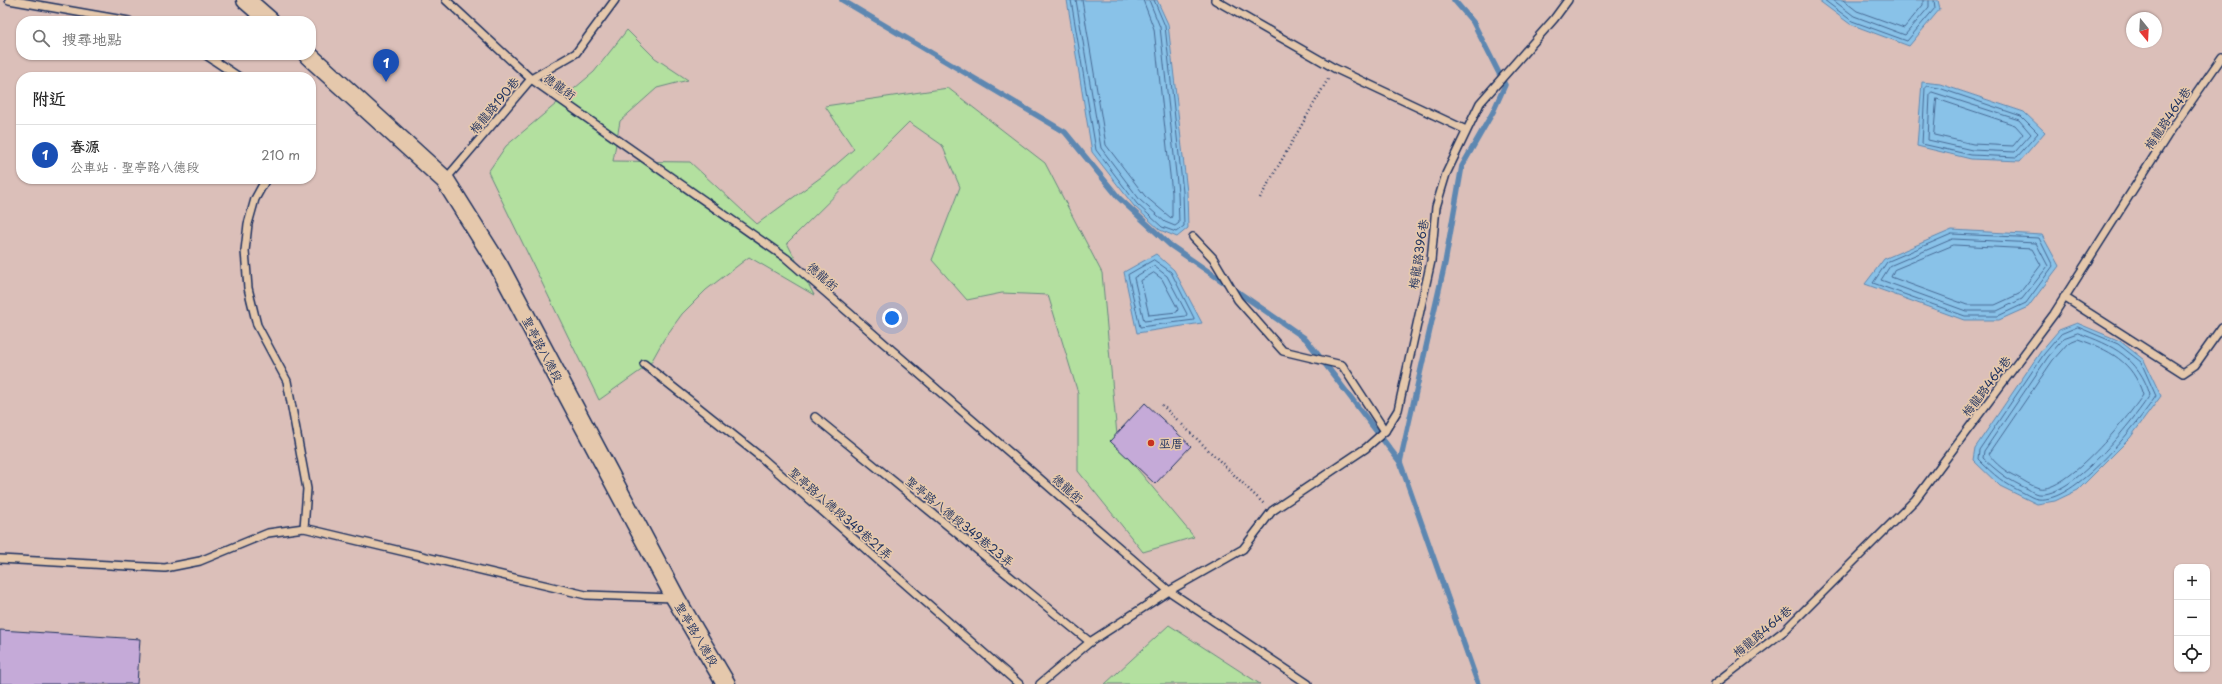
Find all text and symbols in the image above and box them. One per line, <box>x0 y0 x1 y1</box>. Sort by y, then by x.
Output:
north arrow <box>2126 12 2162 48</box>
search box <box>16 16 316 60</box>
icon: search <box>30 27 52 49</box>
text: 搜尋地點 <box>62 27 122 50</box>
pin: 1 <box>373 49 399 82</box>
street label: 德龍街 <box>540 68 580 104</box>
street label: 梅龍路190巷 <box>465 73 523 137</box>
street label: 梅龍路464巷 <box>2139 83 2195 153</box>
text: 附近 <box>32 85 66 111</box>
text: 春源 <box>70 134 100 157</box>
text: 1 <box>42 145 48 164</box>
text: 210 m <box>261 145 300 164</box>
text: 公車站 · 聖亭路八德段 <box>70 157 199 176</box>
street label: 梅龍路396巷 <box>1404 218 1432 290</box>
street label: 德龍街 <box>804 257 842 295</box>
your location <box>882 308 902 328</box>
street label: 聖亭路八德段 <box>518 313 568 385</box>
street label: 梅龍路464巷 <box>1957 352 2015 420</box>
place label: 巫厝 <box>1159 434 1183 452</box>
marker: 巫厝 <box>1146 438 1156 448</box>
street label: 聖亭路八德段349巷21弄 <box>785 463 897 563</box>
street label: 德龍街 <box>1049 469 1087 507</box>
street label: 聖亭路八德段349巷23弄 <box>902 472 1018 570</box>
map controls <box>2174 564 2210 672</box>
button: + <box>2174 564 2210 600</box>
street label: 聖亭路八德段 <box>671 598 723 670</box>
button: − <box>2174 600 2210 636</box>
street label: 梅龍路464巷 <box>1729 601 1795 661</box>
button: locate <box>2174 636 2210 672</box>

